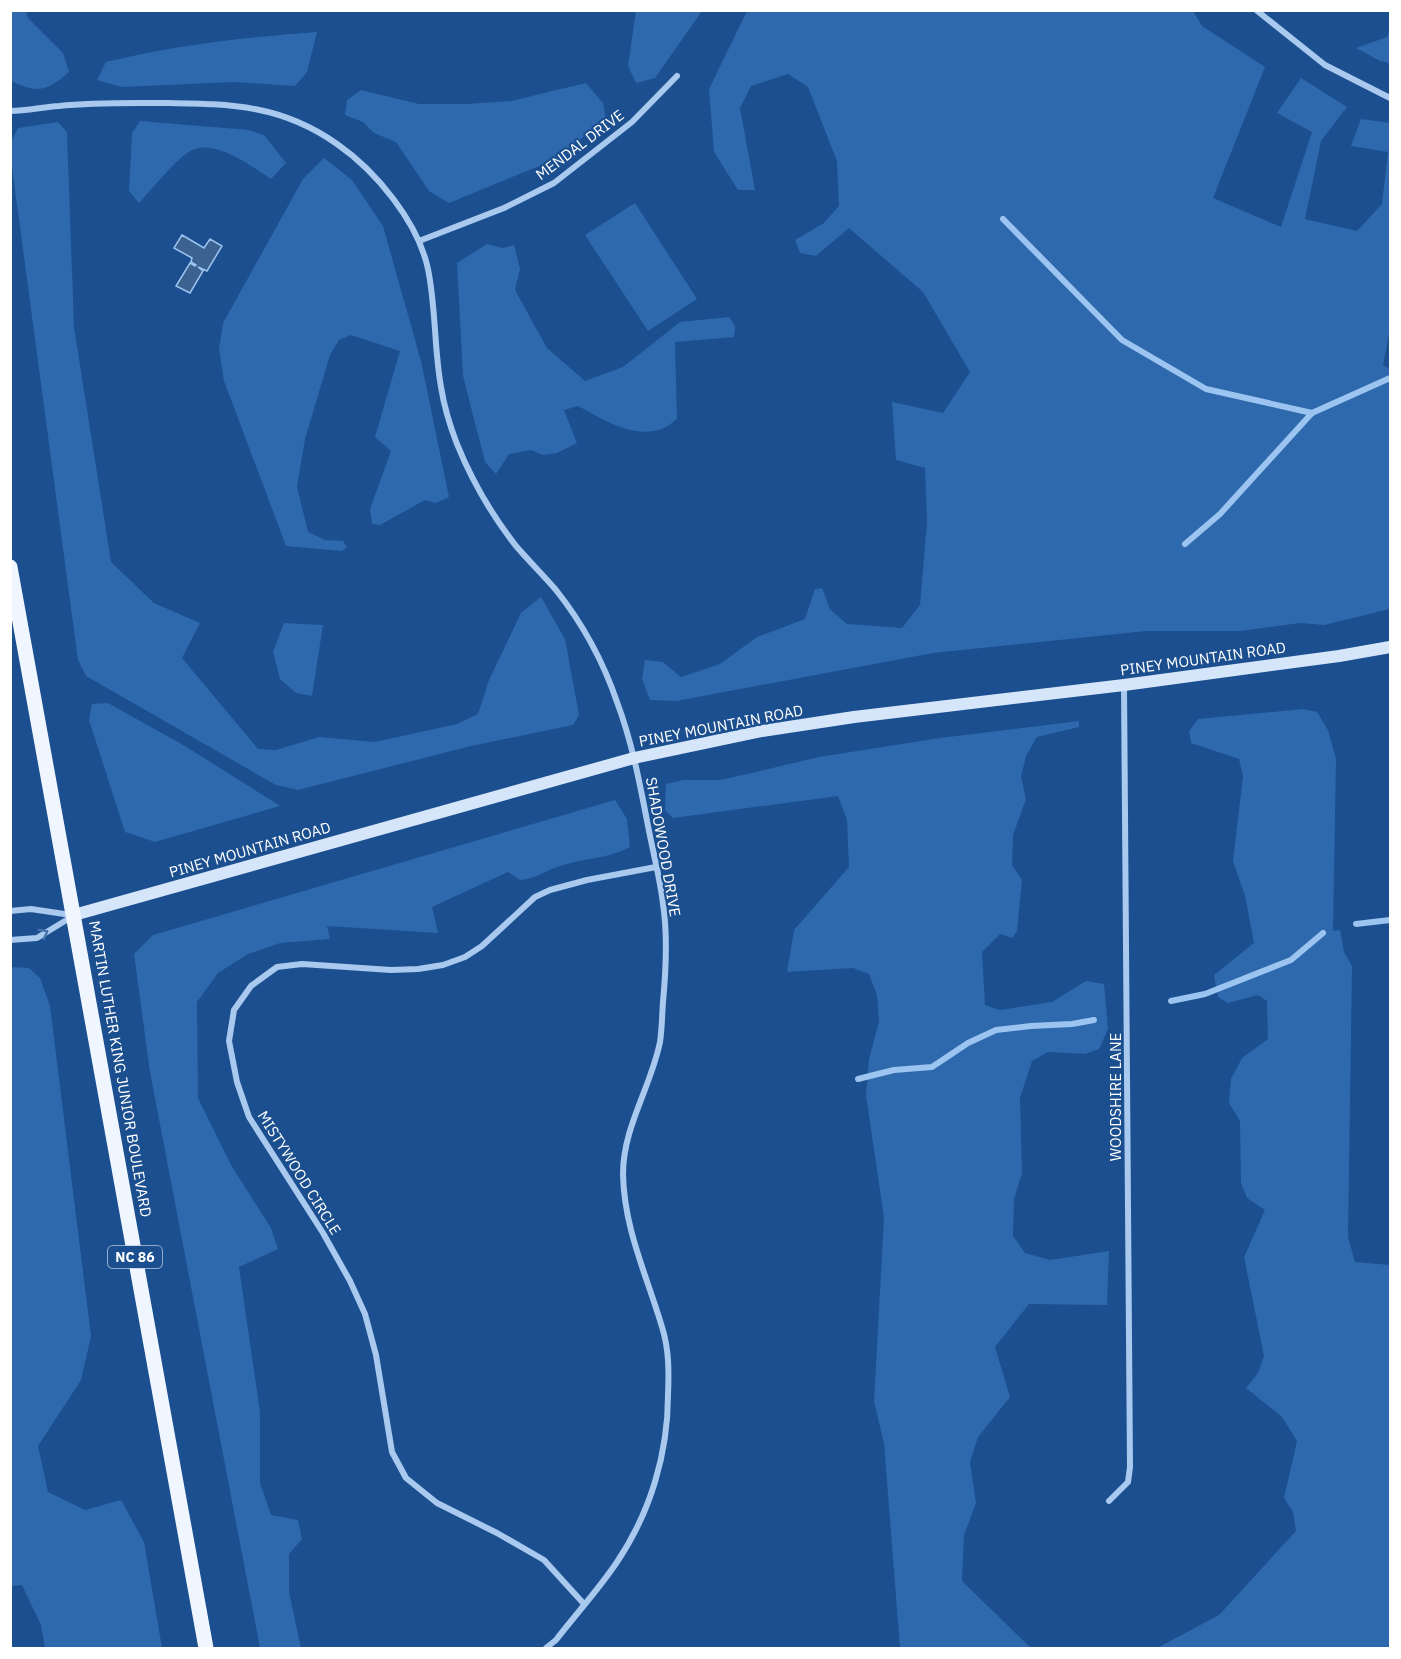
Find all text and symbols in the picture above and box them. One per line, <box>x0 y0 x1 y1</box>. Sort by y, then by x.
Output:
street label: MENDAL DRIVE <box>532 105 628 184</box>
street label: PINEY MOUNTAIN ROAD <box>1119 637 1287 680</box>
street label: PINEY MOUNTAIN ROAD <box>637 700 805 751</box>
street label: SHADOWOOD DRIVE <box>642 776 685 918</box>
street label: PINEY MOUNTAIN ROAD <box>167 817 333 882</box>
street label: MARTIN LUTHER KING JUNIOR BOULEVARD <box>85 919 156 1219</box>
one-way arrow <box>38 929 48 940</box>
street label: WOODSHIRE LANE <box>1106 1033 1125 1161</box>
street label: MISTYWOOD CIRCLE <box>254 1107 345 1238</box>
road number: NC 86 <box>108 1246 162 1268</box>

